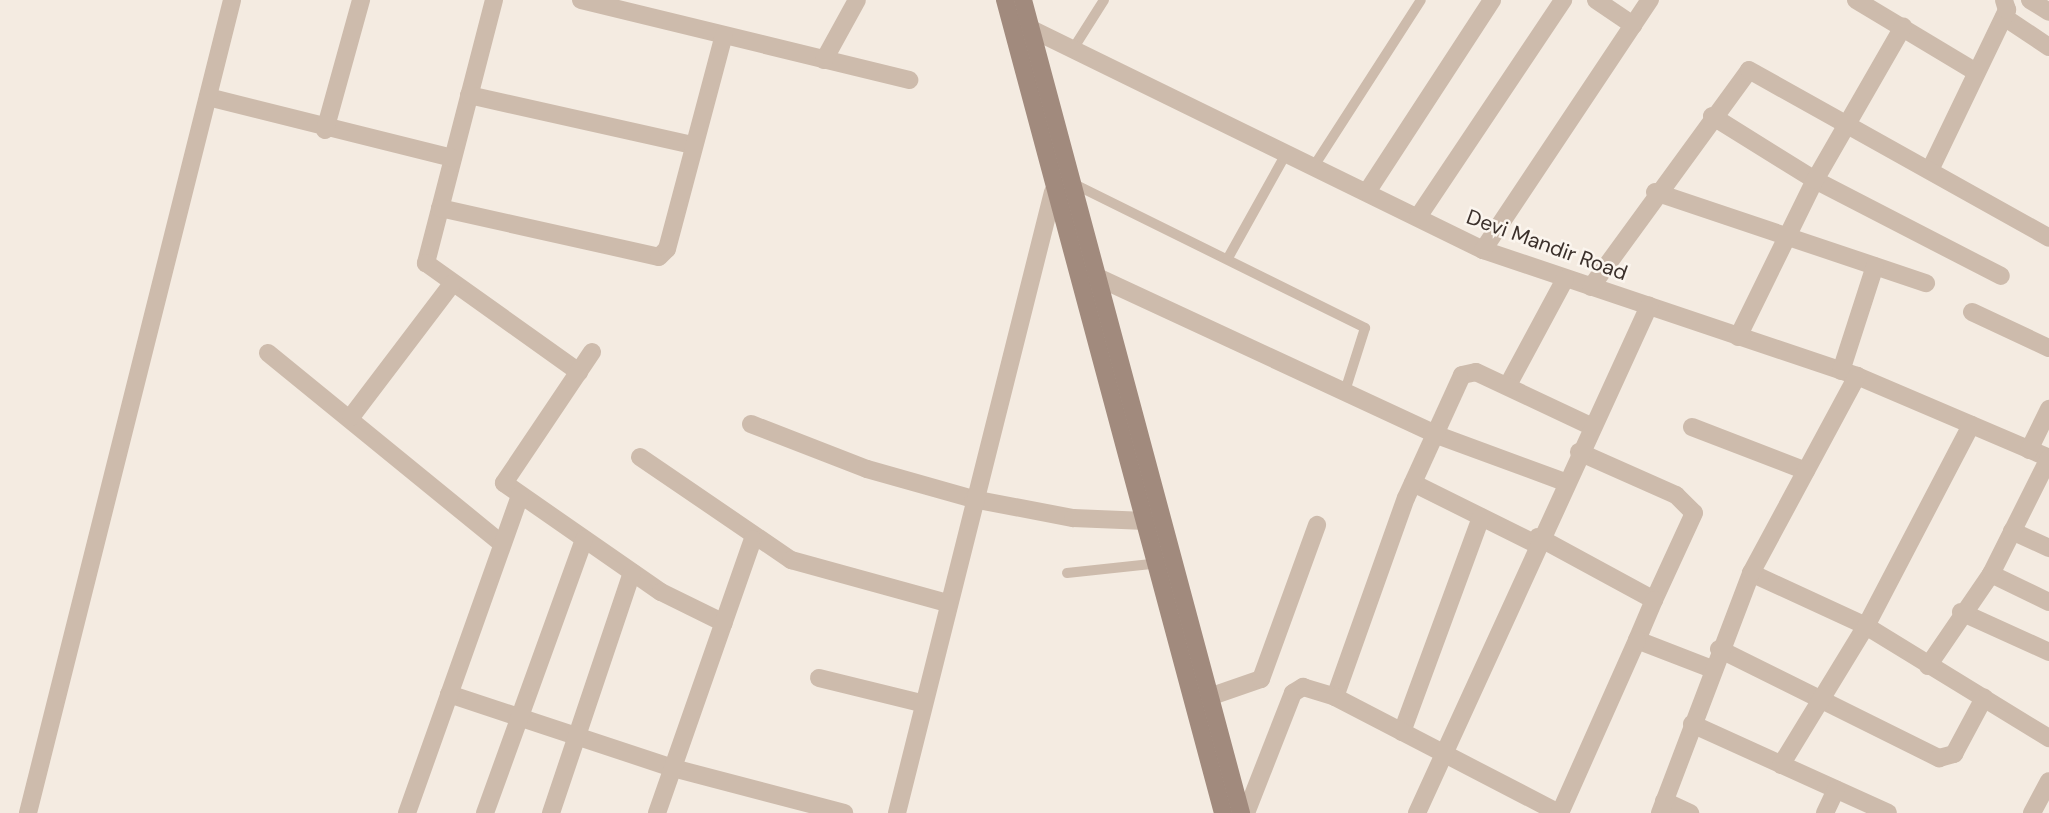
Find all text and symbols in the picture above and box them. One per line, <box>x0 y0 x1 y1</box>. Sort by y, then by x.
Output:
street label: Devi Mandir Road <box>1463 204 1631 286</box>

